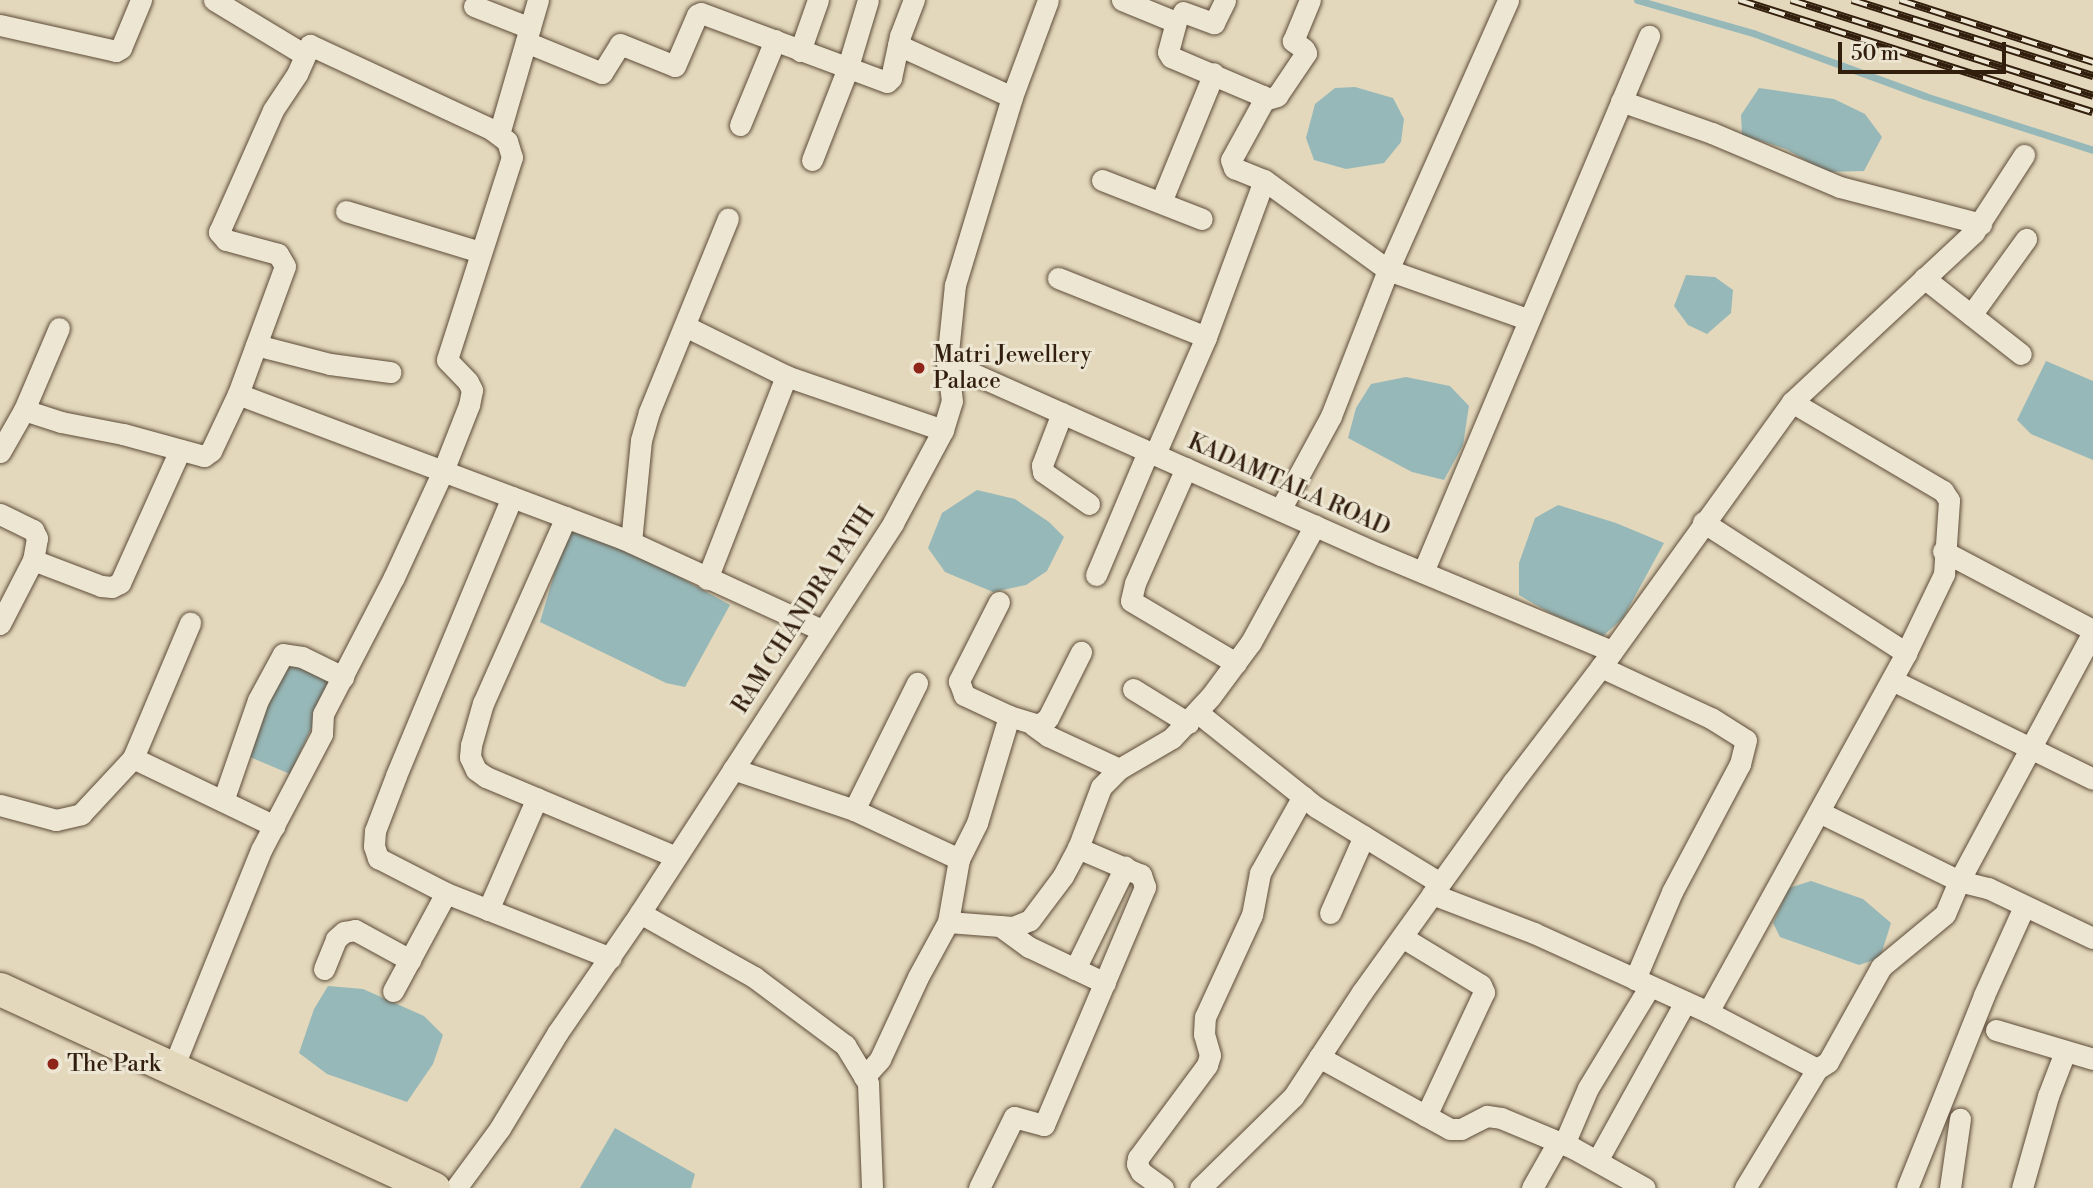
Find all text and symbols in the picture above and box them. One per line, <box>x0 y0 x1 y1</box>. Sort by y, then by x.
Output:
scale bar <box>1841 28 2009 72</box>
text: 50 m <box>1851 41 1899 67</box>
place label: Matri Jewellery Palace <box>933 341 1092 395</box>
marker: Matri Jewellery Palace <box>911 360 927 376</box>
street label: KADAMTALA ROAD <box>1184 428 1394 542</box>
street label: RAM CHANDRA PATH <box>727 501 881 719</box>
place label: The Park <box>67 1050 161 1078</box>
marker: The Park <box>45 1056 61 1072</box>

